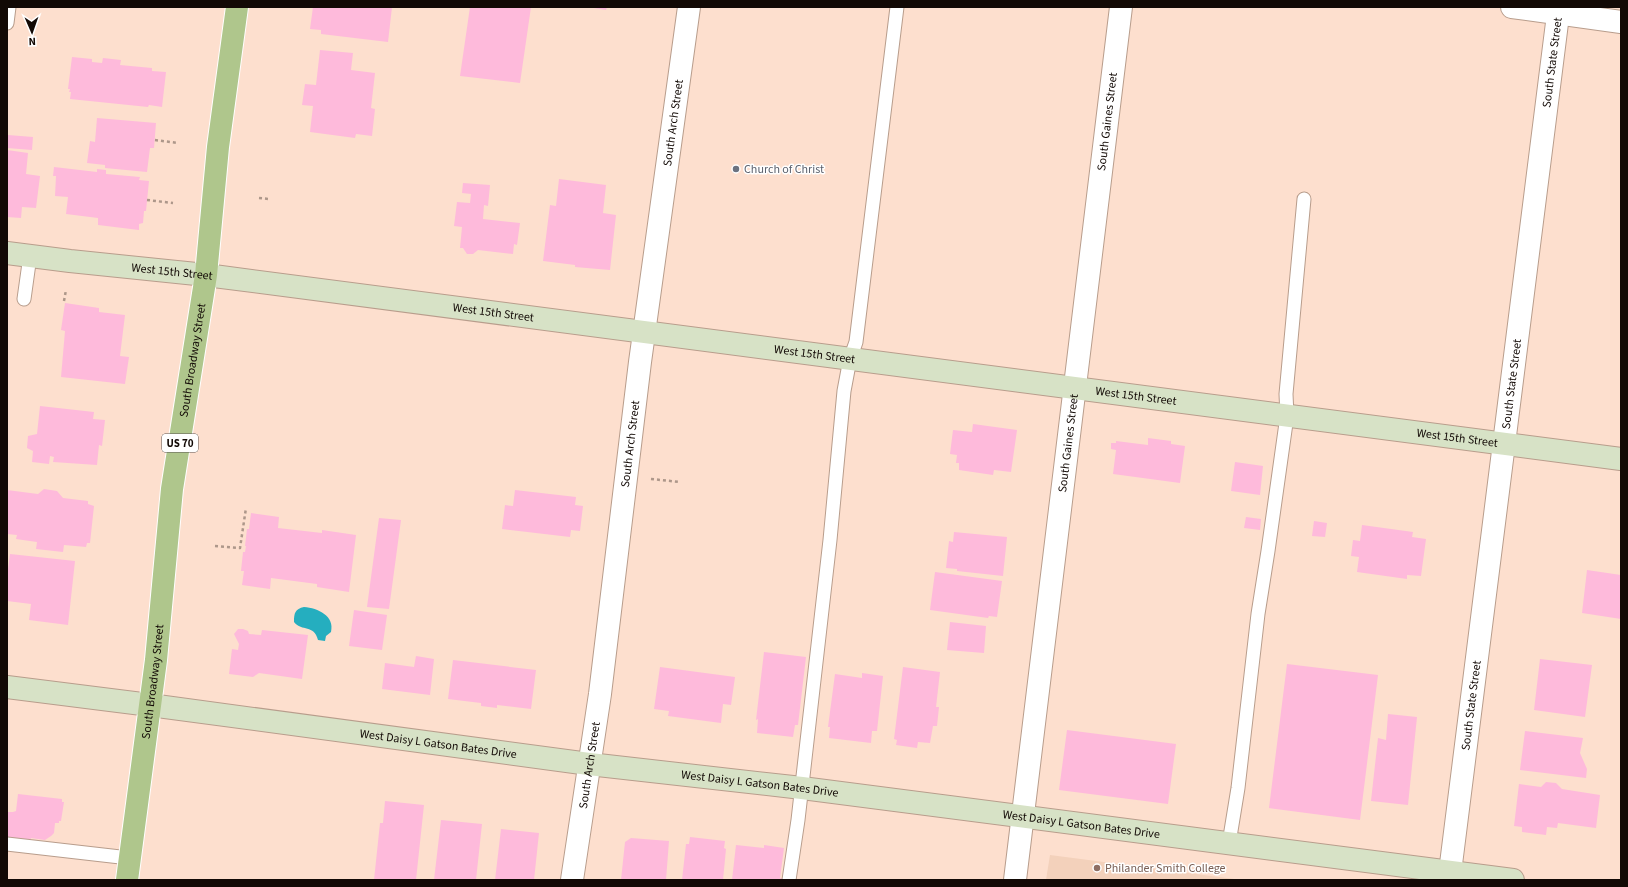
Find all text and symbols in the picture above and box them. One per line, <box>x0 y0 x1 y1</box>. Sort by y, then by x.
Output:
north arrow <box>12 12 52 52</box>
street label: South State Street <box>1538 16 1567 109</box>
text: N <box>28 34 36 49</box>
street label: South Gaines Street <box>1093 71 1122 172</box>
street label: South Arch Street <box>659 78 688 167</box>
place label: Church of Christ <box>744 161 824 178</box>
marker: Church of Christ <box>731 164 741 174</box>
street label: West 15th Street <box>130 259 214 285</box>
street label: West 15th Street <box>452 299 535 327</box>
street label: South Broadway Street <box>176 302 210 419</box>
street label: South State Street <box>1498 338 1526 430</box>
street label: West 15th Street <box>773 341 856 368</box>
street label: West 15th Street <box>1094 383 1177 410</box>
street label: South Gaines Street <box>1054 393 1083 493</box>
street label: South Arch Street <box>617 399 644 488</box>
street label: West 15th Street <box>1416 425 1499 452</box>
road number: US 70 <box>162 434 198 452</box>
street label: South Broadway Street <box>138 624 168 740</box>
street label: South State Street <box>1457 659 1486 751</box>
street label: South Arch Street <box>575 721 605 810</box>
street label: West Daisy L Gatson Bates Drive <box>359 725 518 763</box>
street label: West Daisy L Gatson Bates Drive <box>680 766 840 802</box>
street label: West Daisy L Gatson Bates Drive <box>1002 806 1161 843</box>
place label: Philander Smith College <box>1105 860 1226 877</box>
marker: Philander Smith College <box>1092 863 1102 873</box>

